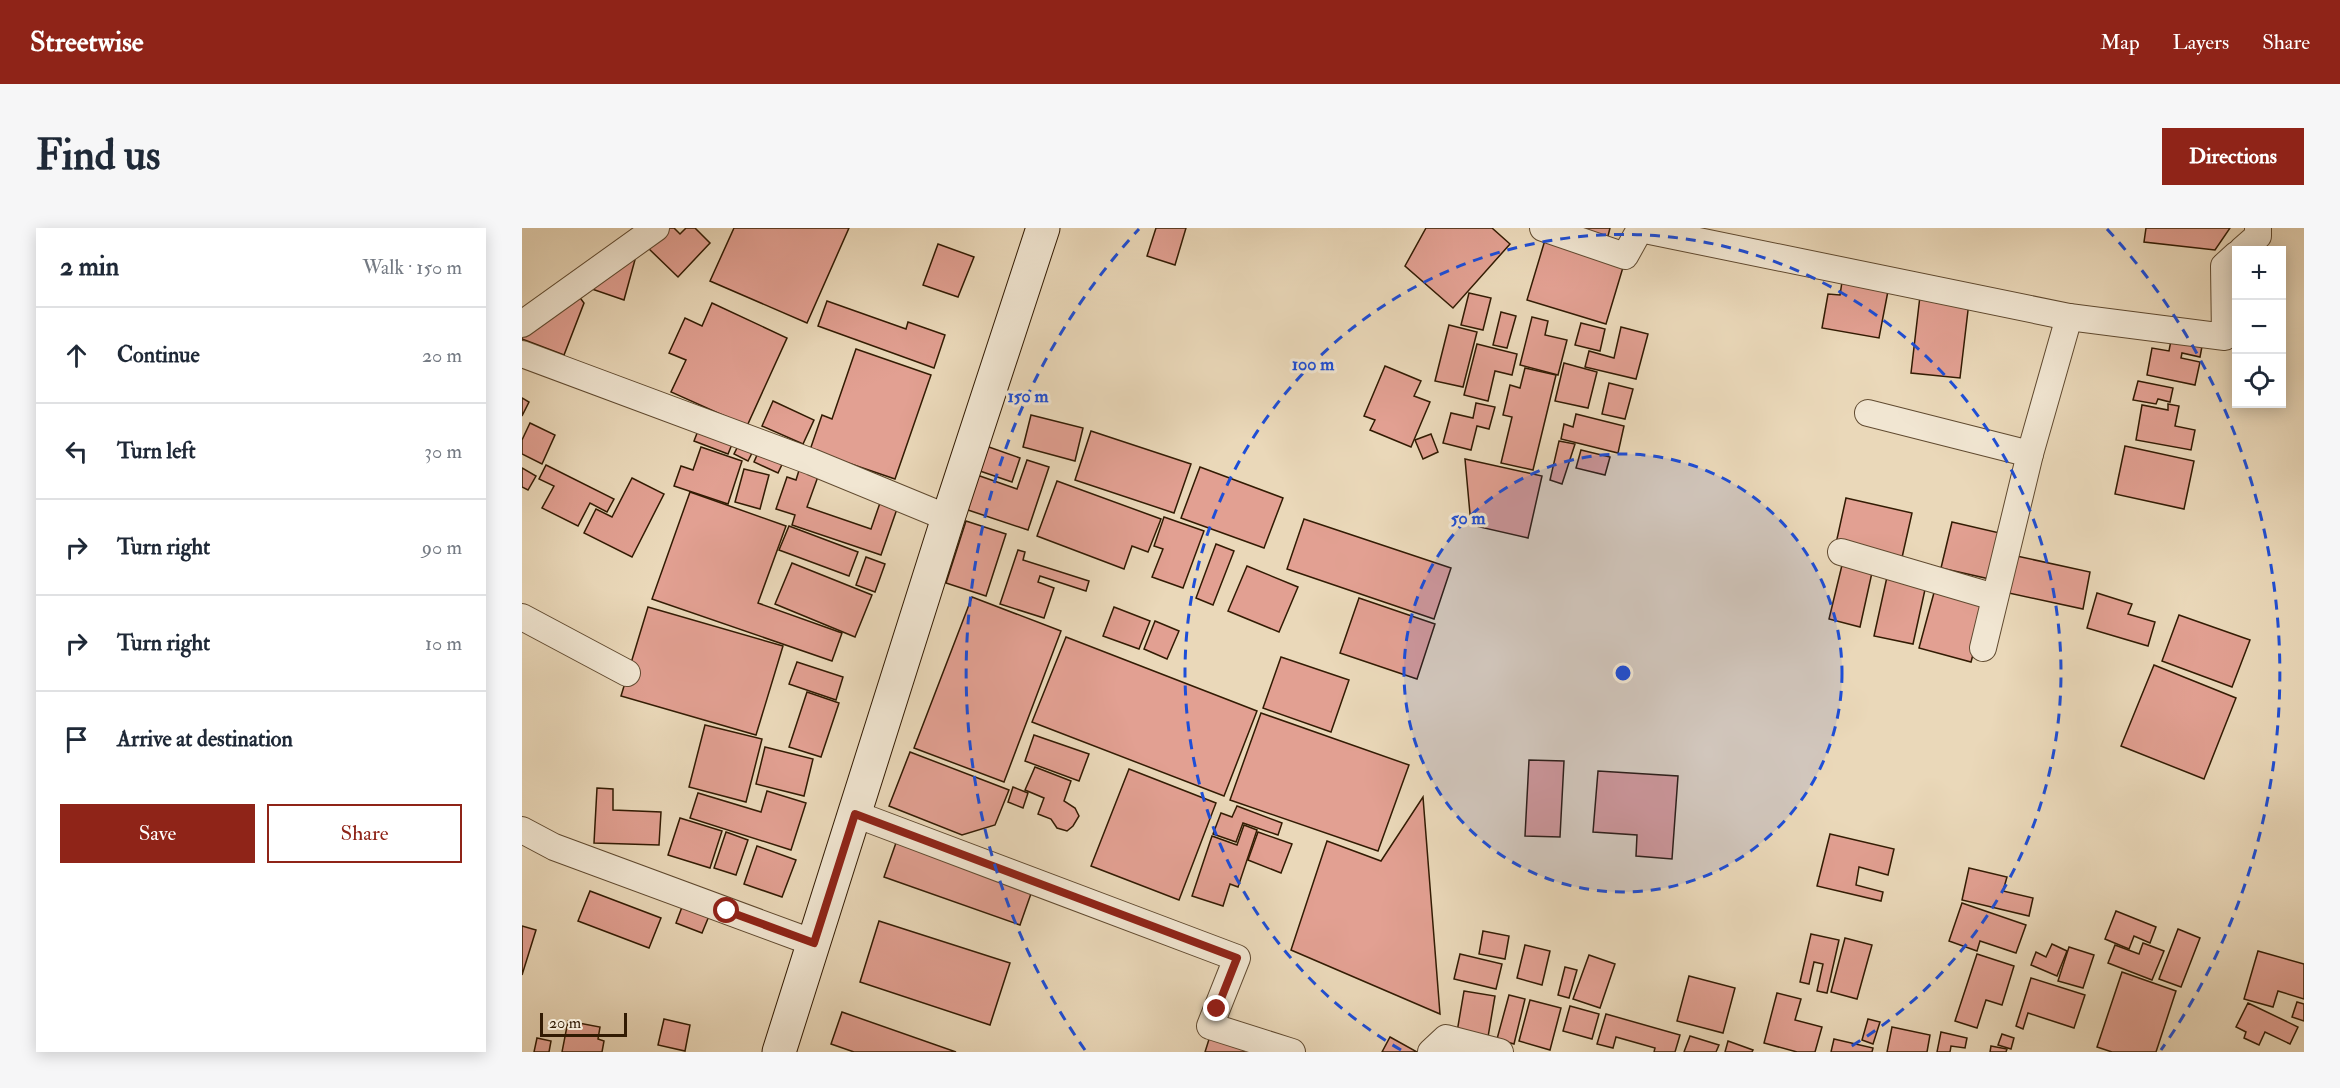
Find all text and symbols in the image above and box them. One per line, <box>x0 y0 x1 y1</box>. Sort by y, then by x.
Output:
text: Streetwise <box>30 25 144 60</box>
text: Map <box>2100 29 2140 56</box>
text: Layers <box>2173 29 2229 56</box>
text: Share <box>2262 29 2310 56</box>
button: Directions <box>2162 128 2304 185</box>
text: Find us <box>36 130 160 182</box>
map controls <box>2232 246 2286 408</box>
button: + <box>2232 246 2286 300</box>
text: 2 min <box>60 251 119 283</box>
text: Walk · 150 m <box>362 255 462 280</box>
button: − <box>2232 300 2286 354</box>
icon: ahead <box>60 339 93 372</box>
text: Continue <box>117 341 200 369</box>
text: 20 m <box>422 343 462 368</box>
text: 100 m <box>1292 353 1335 376</box>
button: locate <box>2232 354 2286 408</box>
text: 150 m <box>1007 385 1050 408</box>
icon: left <box>60 435 93 468</box>
text: Turn left <box>117 437 196 465</box>
text: 30 m <box>424 439 462 464</box>
text: 50 m <box>1451 507 1486 530</box>
icon: right <box>60 531 93 564</box>
text: Turn right <box>117 533 210 561</box>
text: 90 m <box>422 535 462 560</box>
icon: right <box>60 627 93 660</box>
text: Turn right <box>117 629 210 657</box>
text: 10 m <box>425 631 462 656</box>
centre of rings <box>1613 663 1633 683</box>
icon: arrive <box>60 723 93 756</box>
text: Arrive at destination <box>117 725 293 753</box>
button: Save <box>60 804 255 863</box>
button: Share <box>267 804 462 863</box>
route start <box>713 897 739 923</box>
route end <box>1203 995 1229 1021</box>
scale bar <box>540 1010 627 1038</box>
text: 20 m <box>549 1013 581 1033</box>

